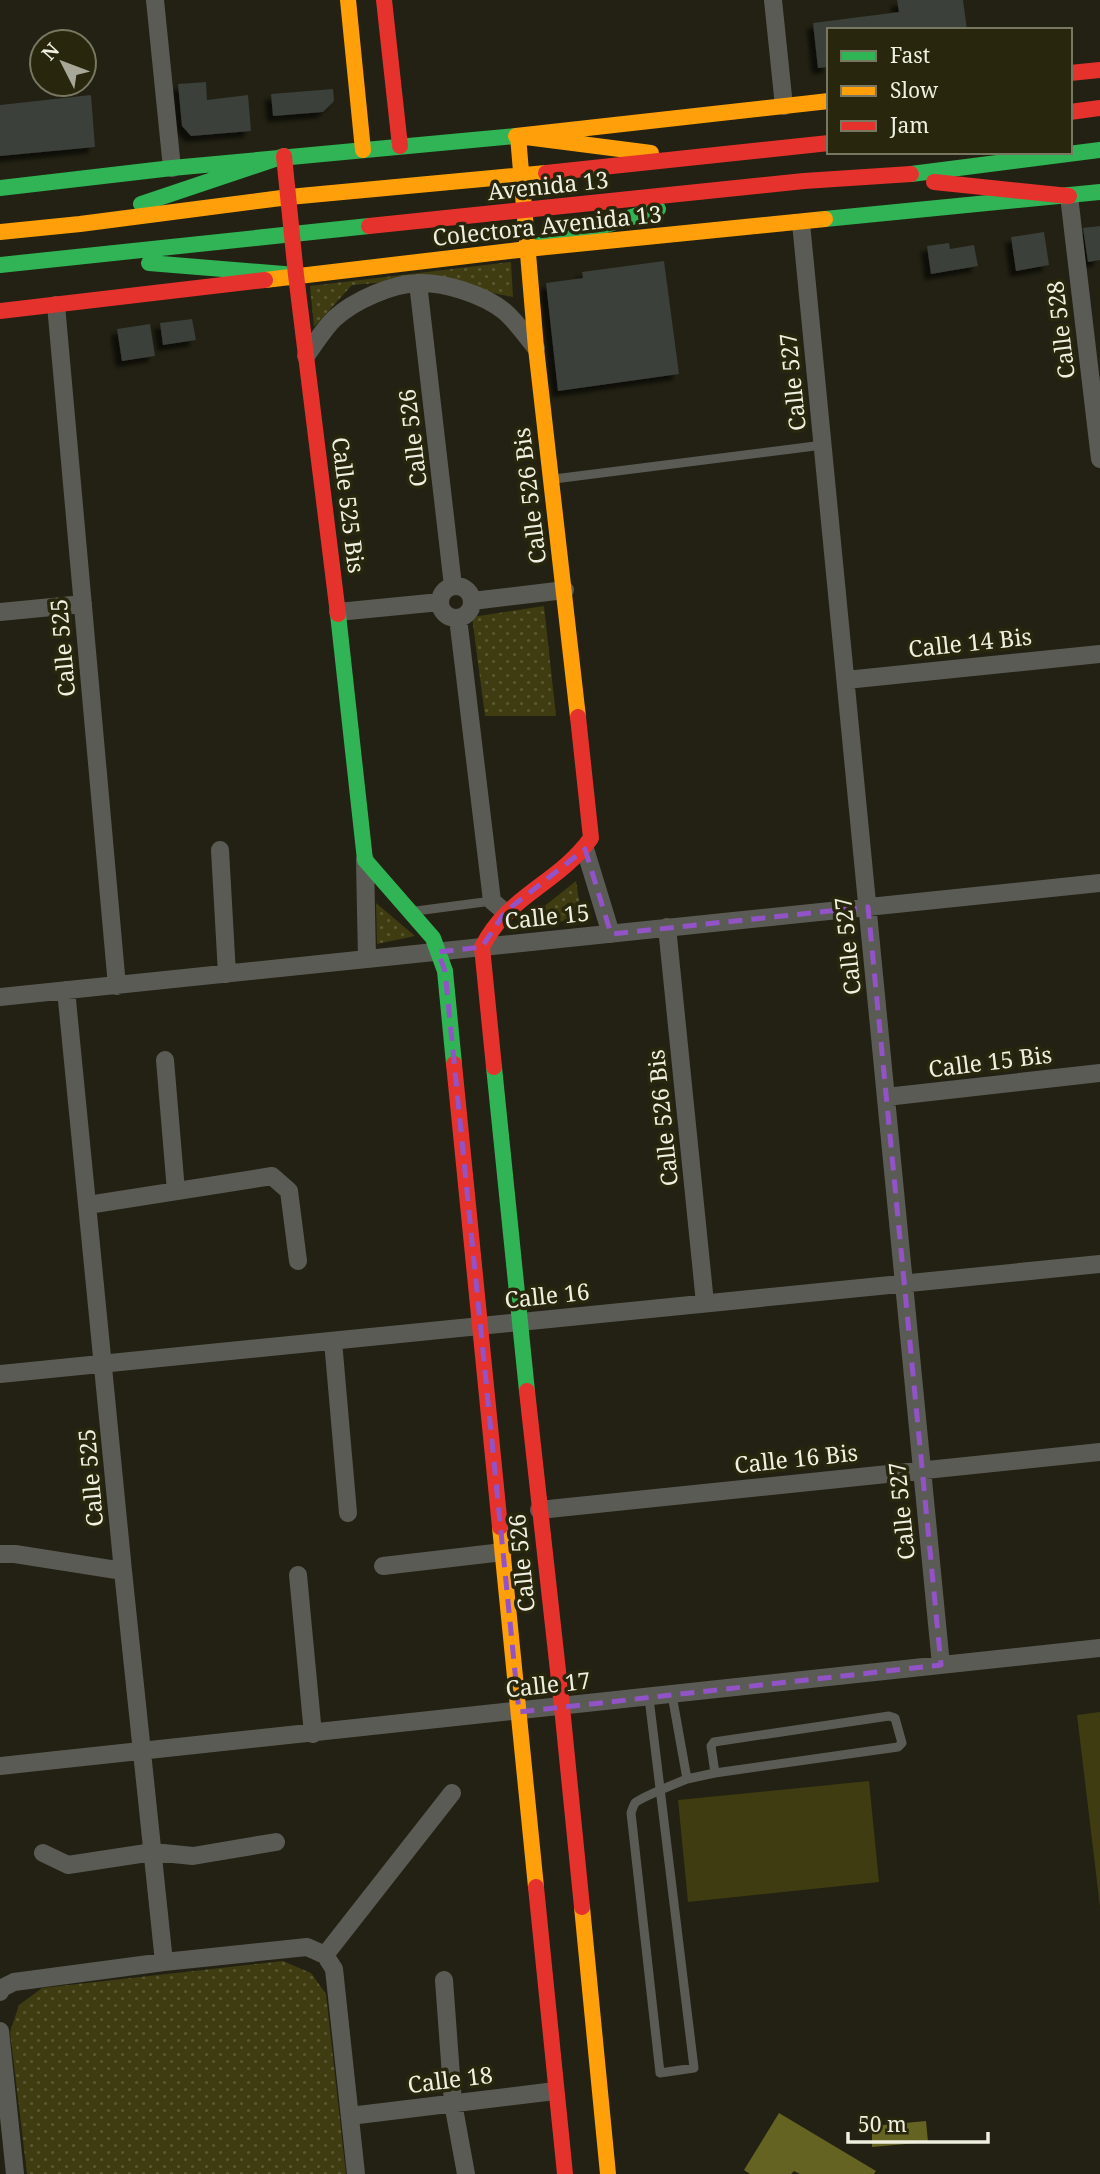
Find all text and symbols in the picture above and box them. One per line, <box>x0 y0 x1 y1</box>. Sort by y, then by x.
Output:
north arrow <box>28 28 98 98</box>
legend <box>827 28 1072 154</box>
text: N <box>36 37 65 66</box>
text: Fast <box>890 41 930 69</box>
text: Slow <box>890 76 939 104</box>
text: Jam <box>889 111 929 139</box>
street label: Avenida 13 <box>486 163 610 207</box>
street label: Colectora Avenida 13 <box>431 197 663 253</box>
street label: Calle 528 <box>1038 279 1082 381</box>
street label: Calle 527 <box>771 332 813 432</box>
street label: Calle 526 <box>390 387 434 489</box>
street label: Calle 526 Bis <box>505 426 553 566</box>
street label: Calle 525 Bis <box>325 435 373 575</box>
street label: Calle 525 <box>42 598 82 698</box>
street label: Calle 14 Bis <box>907 620 1033 664</box>
street label: Calle 15 <box>503 896 591 936</box>
street label: Calle 527 <box>826 896 868 996</box>
street label: Calle 15 Bis <box>926 1038 1054 1084</box>
street label: Calle 526 Bis <box>639 1048 685 1188</box>
street label: Calle 16 <box>503 1275 591 1315</box>
street label: Calle 525 <box>70 1428 110 1528</box>
street label: Calle 16 Bis <box>733 1436 859 1480</box>
street label: Calle 527 <box>880 1461 922 1561</box>
street label: Calle 526 <box>500 1513 542 1613</box>
street label: Calle 17 <box>504 1664 592 1704</box>
street label: Calle 18 <box>406 2058 494 2100</box>
scale bar <box>848 2100 988 2144</box>
text: 50 m <box>858 2110 907 2138</box>

